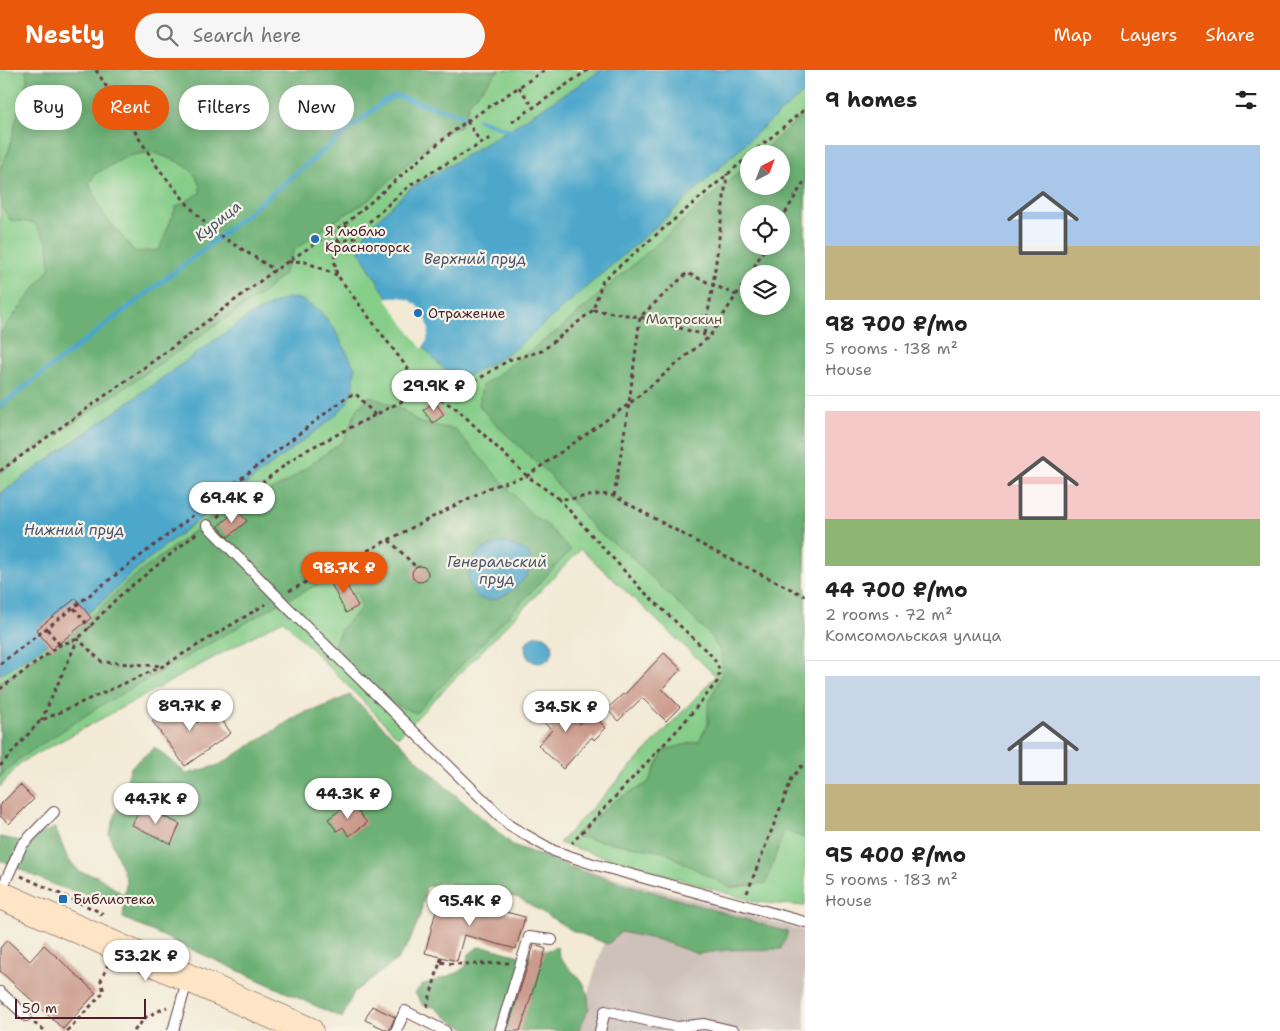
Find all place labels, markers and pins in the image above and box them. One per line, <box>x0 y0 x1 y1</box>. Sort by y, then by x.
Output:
place label: Я люблю Красногорск <box>325 222 410 256</box>
marker: Я люблю Красногорск <box>309 233 321 245</box>
place label: Отражение <box>428 304 505 322</box>
marker: Отражение <box>412 307 424 319</box>
pin: 29.9K ₽ <box>388 370 480 412</box>
pin: 69.4K ₽ <box>186 482 278 524</box>
pin: 98.7K ₽ <box>298 552 390 594</box>
pin: 89.7K ₽ <box>144 690 236 732</box>
pin: 34.5K ₽ <box>520 690 612 733</box>
pin: 44.3K ₽ <box>302 778 394 820</box>
pin: 44.7K ₽ <box>110 782 202 825</box>
pin: 95.4K ₽ <box>424 884 516 927</box>
place label: Библиотека <box>73 890 155 908</box>
marker: Библиотека <box>57 893 69 905</box>
pin: 53.2K ₽ <box>100 940 192 982</box>

